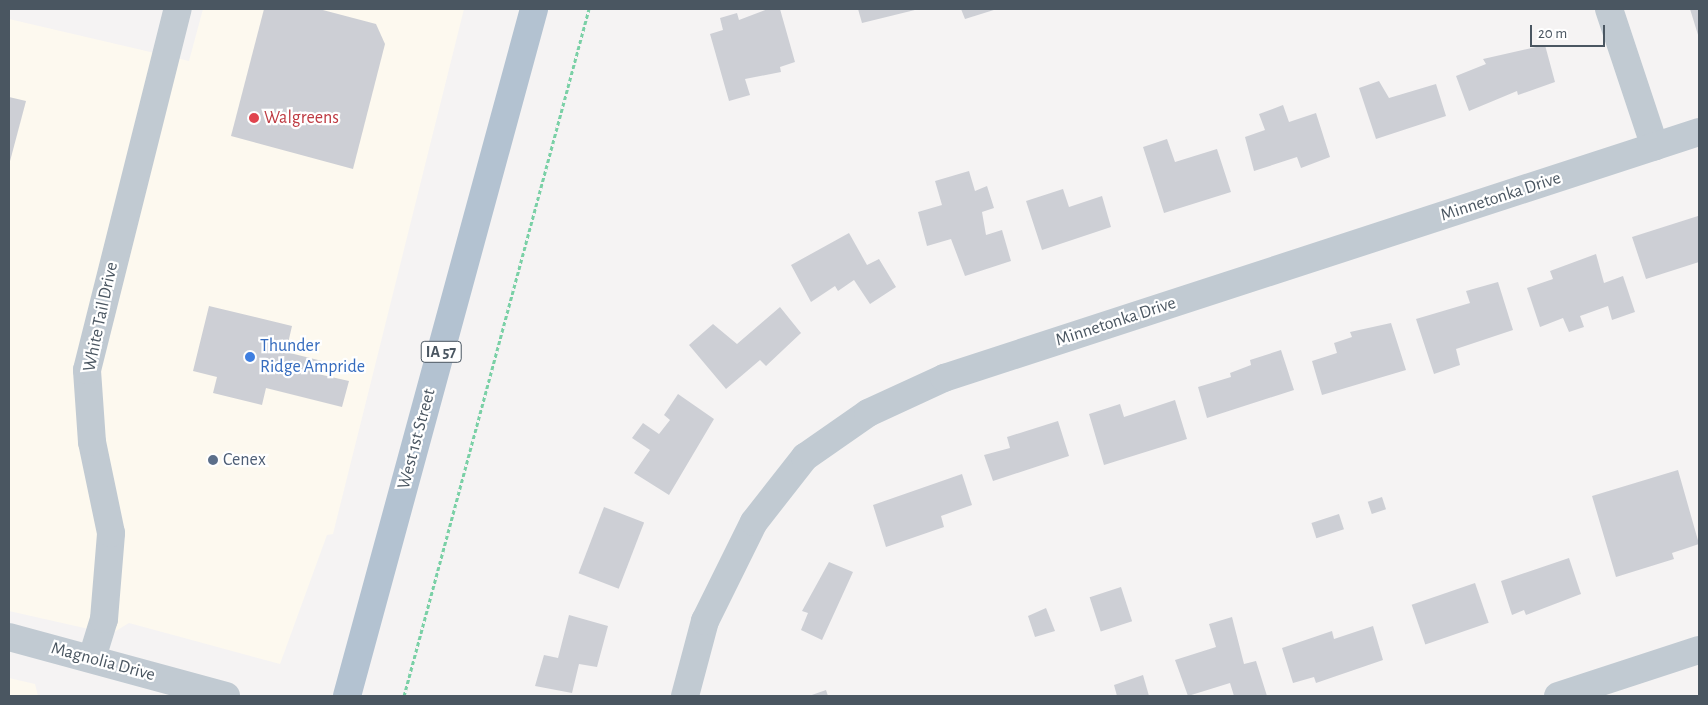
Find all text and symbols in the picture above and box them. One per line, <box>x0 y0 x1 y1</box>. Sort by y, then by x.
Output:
scale bar <box>1533 15 1608 47</box>
text: 20 m <box>1538 26 1567 41</box>
place label: Walgreens <box>264 107 339 129</box>
marker: Walgreens <box>248 112 260 124</box>
street label: Minnetonka Drive <box>1438 167 1564 227</box>
street label: White Tail Drive <box>79 260 123 374</box>
street label: Minnetonka Drive <box>1053 292 1179 352</box>
place label: Thunder Ridge Ampride <box>260 336 365 378</box>
road number: IA 57 <box>420 338 462 366</box>
marker: Thunder Ridge Ampride <box>244 351 256 363</box>
street label: West 1st Street <box>393 387 441 491</box>
place label: Cenex <box>223 449 266 471</box>
marker: Cenex <box>207 454 219 466</box>
street label: Magnolia Drive <box>49 638 157 686</box>

